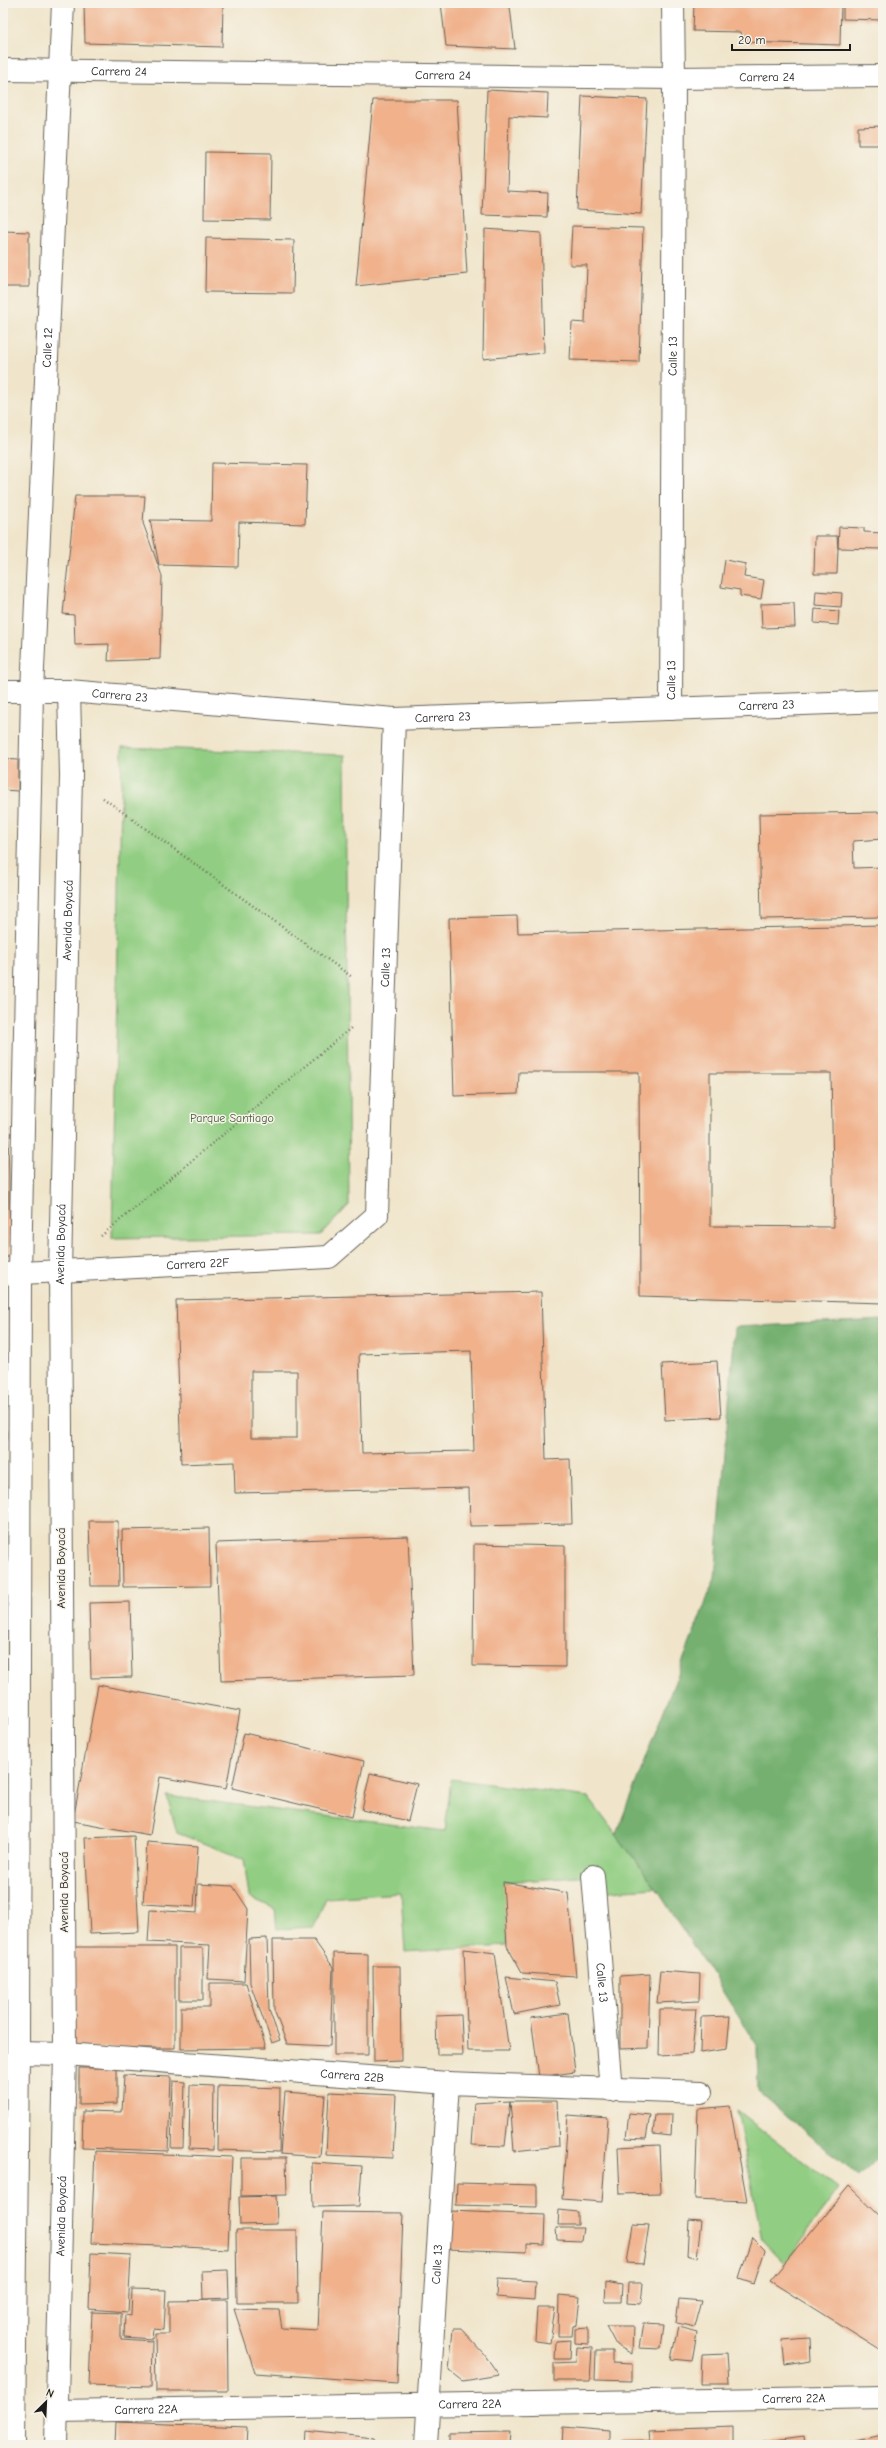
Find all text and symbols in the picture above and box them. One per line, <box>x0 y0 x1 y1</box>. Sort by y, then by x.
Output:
scale bar <box>732 26 850 52</box>
text: 20 m <box>738 33 766 47</box>
street label: Carrera 24 <box>91 64 147 79</box>
street label: Carrera 24 <box>415 68 471 83</box>
street label: Carrera 24 <box>739 70 795 84</box>
street label: Calle 12 <box>40 327 55 368</box>
street label: Calle 13 <box>666 336 680 376</box>
street label: Calle 13 <box>664 660 678 700</box>
street label: Carrera 23 <box>91 686 148 705</box>
street label: Carrera 23 <box>738 697 795 713</box>
street label: Carrera 23 <box>415 709 471 725</box>
street label: Avenida Boyacá <box>60 880 76 961</box>
street label: Calle 13 <box>378 947 393 987</box>
park label: Parque Santiago <box>190 1111 274 1125</box>
street label: Avenida Boyacá <box>53 1204 68 1285</box>
street label: Carrera 22F <box>166 1255 230 1272</box>
street label: Avenida Boyacá <box>54 1528 68 1608</box>
street label: Avenida Boyacá <box>57 1852 71 1932</box>
street label: Calle 13 <box>593 1962 611 2003</box>
street label: Carrera 22B <box>320 2066 384 2085</box>
street label: Avenida Boyacá <box>53 2175 69 2257</box>
street label: Calle 13 <box>429 2244 445 2285</box>
north arrow <box>26 2382 66 2422</box>
text: N <box>44 2386 56 2401</box>
street label: Carrera 22A <box>762 2391 826 2406</box>
street label: Carrera 22A <box>438 2396 502 2412</box>
street label: Carrera 22A <box>114 2402 178 2417</box>

